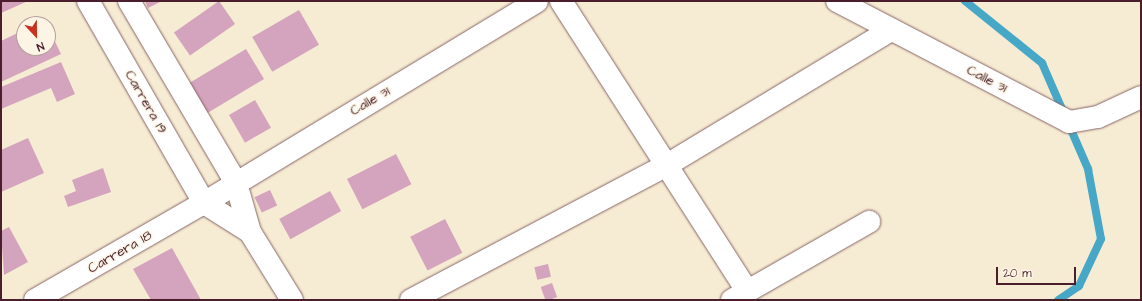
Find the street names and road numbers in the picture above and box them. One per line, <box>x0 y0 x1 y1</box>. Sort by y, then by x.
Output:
street label: Calle 31 <box>964 62 1010 96</box>
street label: Carrera 19 <box>121 67 171 137</box>
street label: Calle 31 <box>347 83 393 119</box>
street label: Carrera 18 <box>85 227 155 277</box>

